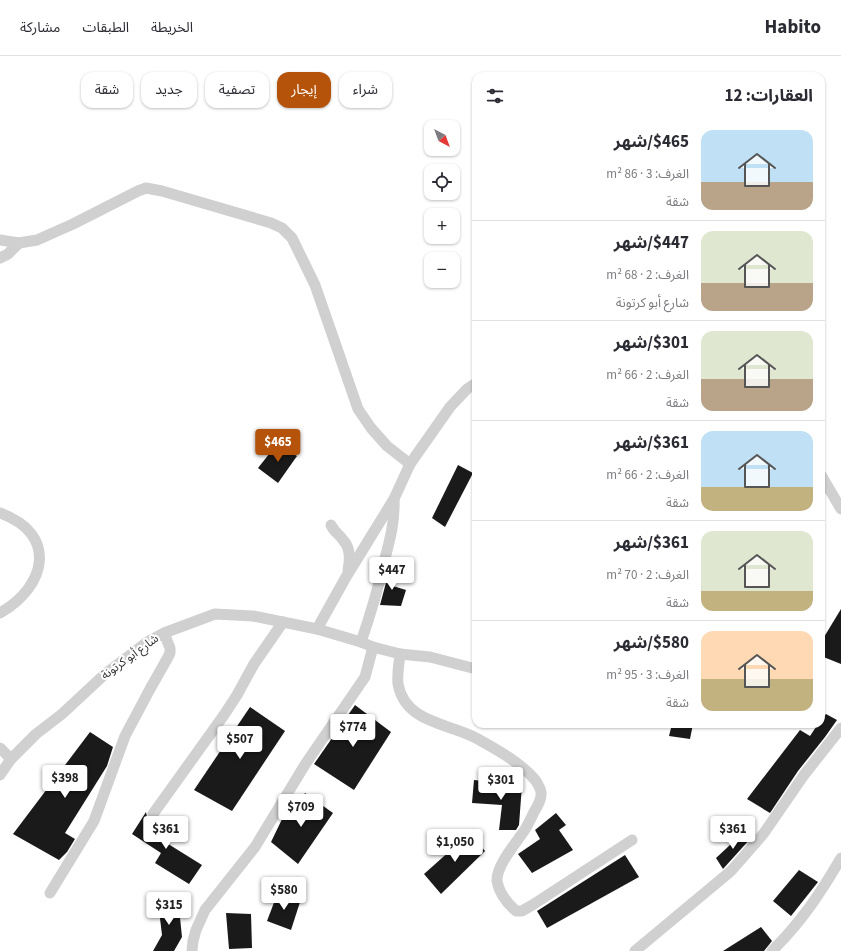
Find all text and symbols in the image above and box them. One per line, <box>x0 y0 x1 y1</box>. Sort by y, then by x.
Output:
text: Habito <box>765 14 821 41</box>
text: مشاركة <box>20 18 60 38</box>
text: الطبقات <box>82 18 129 38</box>
text: الخريطة <box>151 18 193 38</box>
chip: شقة <box>81 72 133 108</box>
chip: جديد <box>141 72 197 108</box>
chip: تصفية <box>205 72 269 108</box>
chip: إيجار <box>277 72 331 108</box>
chip: شراء <box>339 72 392 108</box>
text: العقارات: 12 <box>724 84 813 108</box>
icon: filters <box>484 85 506 107</box>
north arrow <box>424 120 460 156</box>
map controls <box>424 120 460 288</box>
text: $465/شهر <box>614 130 689 154</box>
icon: home <box>733 146 781 194</box>
button: locate <box>424 164 460 200</box>
text: الغرف: 3 · 86 m² <box>606 165 689 183</box>
text: شقة <box>666 193 689 211</box>
button: + <box>424 208 460 244</box>
text: $447/شهر <box>614 231 689 255</box>
icon: home <box>733 247 781 295</box>
button: − <box>424 252 460 288</box>
text: الغرف: 2 · 68 m² <box>606 266 689 284</box>
text: شارع أبو كرتونة <box>616 294 689 312</box>
text: $301/شهر <box>614 331 689 355</box>
icon: home <box>733 347 781 395</box>
text: الغرف: 2 · 66 m² <box>606 366 689 384</box>
text: شقة <box>666 394 689 412</box>
pin: $465 <box>254 429 302 463</box>
text: $361/شهر <box>614 431 689 455</box>
text: $465 <box>264 433 292 451</box>
icon: home <box>733 447 781 495</box>
text: الغرف: 2 · 66 m² <box>606 466 689 484</box>
text: شقة <box>666 494 689 512</box>
text: $361/شهر <box>614 531 689 555</box>
icon: home <box>733 547 781 595</box>
pin: $447 <box>368 557 416 591</box>
text: $447 <box>378 561 406 579</box>
text: الغرف: 2 · 70 m² <box>606 566 689 584</box>
text: شقة <box>666 594 689 612</box>
street label: شارع أبو كرتونة <box>98 630 162 684</box>
text: $580/شهر <box>614 631 689 655</box>
icon: home <box>733 647 781 695</box>
text: الغرف: 3 · 95 m² <box>606 666 689 684</box>
text: شقة <box>666 694 689 712</box>
pin: $774 <box>329 714 377 748</box>
text: $774 <box>339 718 367 736</box>
pin: $507 <box>216 726 264 760</box>
text: $507 <box>226 730 254 748</box>
pin: $398 <box>41 765 89 799</box>
pin: $301 <box>477 767 525 801</box>
text: $398 <box>51 769 79 787</box>
text: $301 <box>487 771 515 789</box>
pin: $709 <box>277 794 325 828</box>
text: $709 <box>287 798 315 816</box>
pin: $361 <box>142 816 190 850</box>
pin: $361 <box>709 816 757 850</box>
text: $361 <box>152 820 180 838</box>
text: $361 <box>719 820 747 838</box>
pin: $1,050 <box>422 829 488 863</box>
text: $1,050 <box>436 833 474 851</box>
pin: $580 <box>260 877 308 911</box>
text: $580 <box>270 881 298 899</box>
pin: $315 <box>145 892 193 926</box>
text: $315 <box>155 896 183 914</box>

